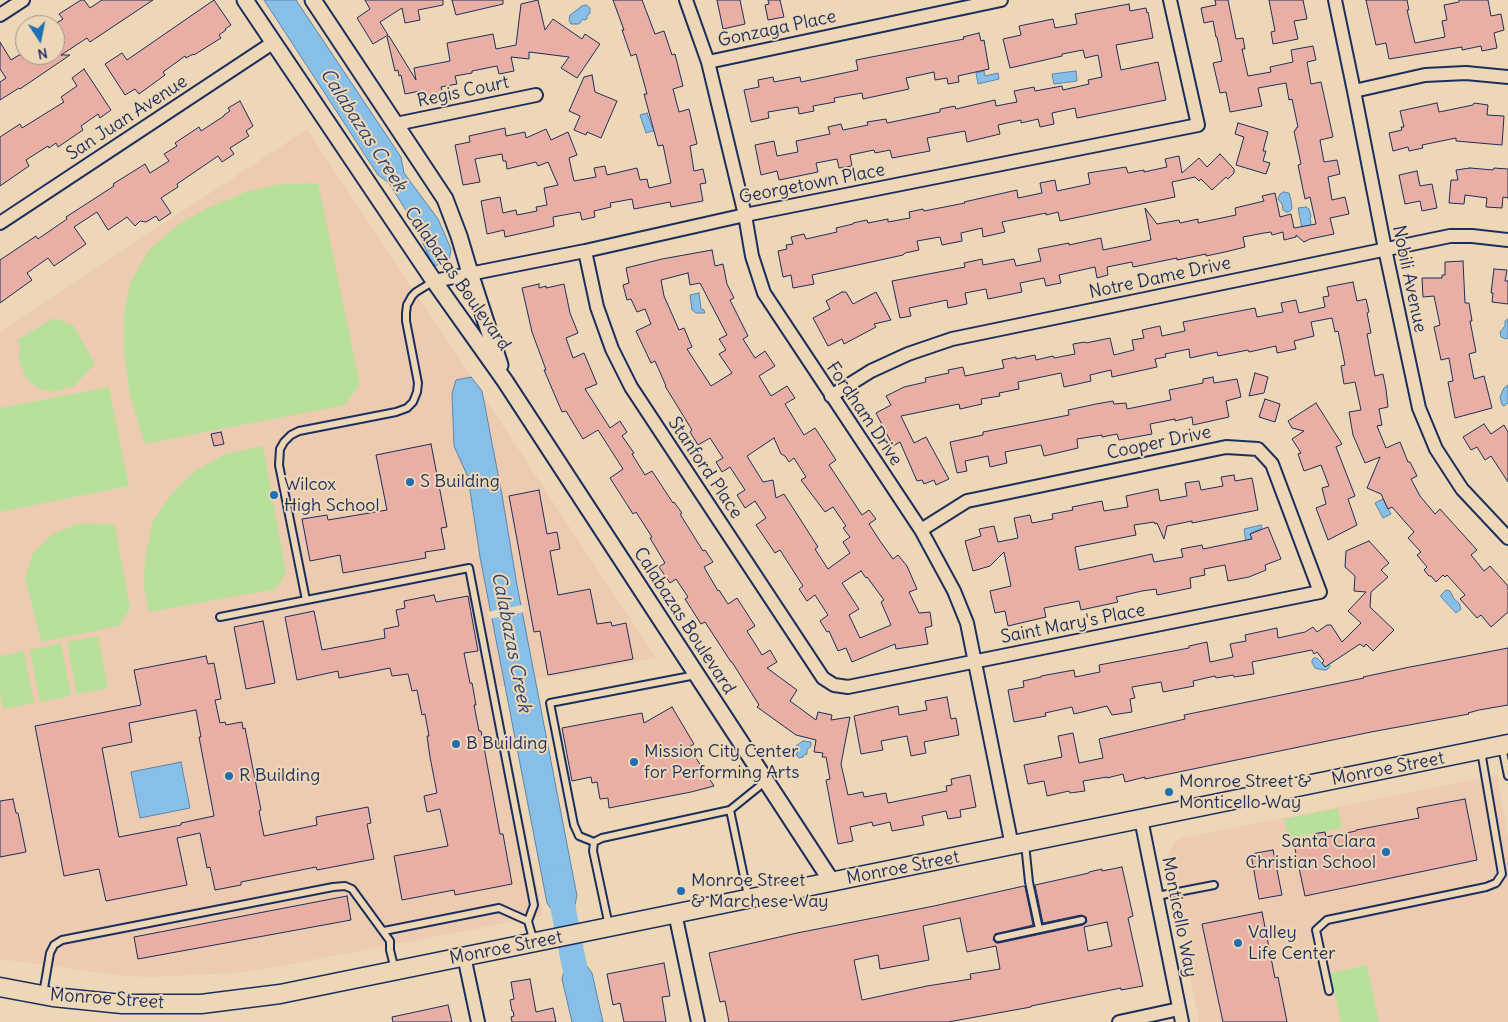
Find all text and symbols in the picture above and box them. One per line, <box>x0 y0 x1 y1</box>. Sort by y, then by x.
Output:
street label: Gonzaga Place <box>716 6 838 52</box>
north arrow <box>15 15 65 65</box>
text: N <box>36 44 49 64</box>
water label: Calabazas Creek <box>315 64 411 196</box>
street label: San Juan Avenue <box>62 71 192 165</box>
street label: Regis Court <box>415 72 511 112</box>
street label: Georgetown Place <box>737 159 887 209</box>
street label: Calabazas Boulevard <box>399 203 515 355</box>
street label: Nobili Avenue <box>1387 223 1431 335</box>
street label: Notre Dame Drive <box>1087 252 1233 304</box>
street label: Fordham Drive <box>821 358 907 470</box>
street label: Stanford Place <box>663 413 747 523</box>
street label: Cooper Drive <box>1105 421 1213 465</box>
place label: S Building <box>420 471 500 493</box>
place label: Wilcox High School <box>284 474 379 516</box>
marker: S Building <box>404 476 416 488</box>
marker: Wilcox High School <box>268 489 280 501</box>
street label: Calabazas Boulevard <box>629 544 739 698</box>
water label: Calabazas Creek <box>486 570 536 714</box>
street label: Saint Mary's Place <box>999 599 1147 649</box>
place label: B Building <box>466 733 548 755</box>
marker: B Building <box>450 738 462 750</box>
place label: Mission City Center for Performing Arts <box>644 741 799 784</box>
street label: Monroe Street <box>1330 747 1446 791</box>
marker: Mission City Center for Performing Arts <box>628 756 640 768</box>
place label: R Building <box>239 765 320 787</box>
marker: R Building <box>223 770 235 782</box>
place label: Monroe Street & Monticello Way <box>1179 771 1311 814</box>
marker: Monroe Street & Monticello Way <box>1163 786 1175 798</box>
place label: Santa Clara Christian School <box>1245 831 1376 874</box>
street label: Monroe Street <box>845 846 961 890</box>
marker: Santa Clara Christian School <box>1380 846 1392 858</box>
street label: Monticello Way <box>1157 855 1201 979</box>
place label: Monroe Street & Marchese Way <box>691 870 829 912</box>
marker: Monroe Street & Marchese Way <box>675 885 687 897</box>
place label: Valley Life Center <box>1248 922 1335 964</box>
street label: Monroe Street <box>448 926 564 970</box>
marker: Valley Life Center <box>1232 937 1244 949</box>
street label: Monroe Street <box>49 984 165 1014</box>

